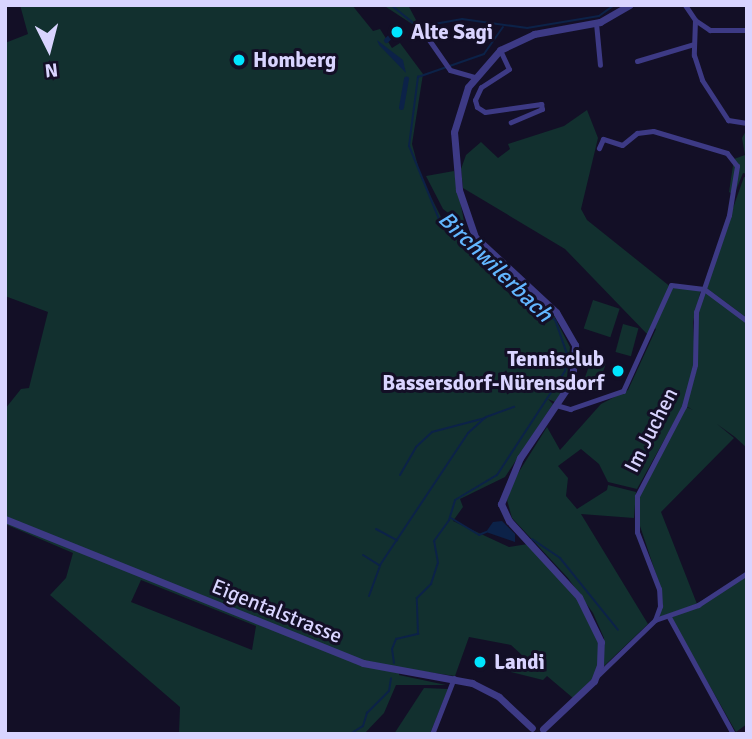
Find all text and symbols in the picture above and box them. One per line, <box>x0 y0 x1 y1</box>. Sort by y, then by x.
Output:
north arrow <box>14 14 84 84</box>
place label: Alte Sagi <box>411 19 493 45</box>
marker: Alte Sagi <box>389 24 405 40</box>
place label: Homberg <box>253 47 336 73</box>
marker: Homberg <box>231 52 247 68</box>
text: N <box>43 57 59 83</box>
water label: Birchwilerbach <box>432 206 558 328</box>
place label: Tennisclub Bassersdorf-Nürensdorf <box>382 346 604 396</box>
marker: Tennisclub Bassersdorf-Nürensdorf <box>610 363 626 379</box>
street label: Im Juchen <box>619 383 683 477</box>
street label: Eigentalstrasse <box>208 573 346 649</box>
place label: Landi <box>494 649 545 675</box>
marker: Landi <box>472 654 488 670</box>

